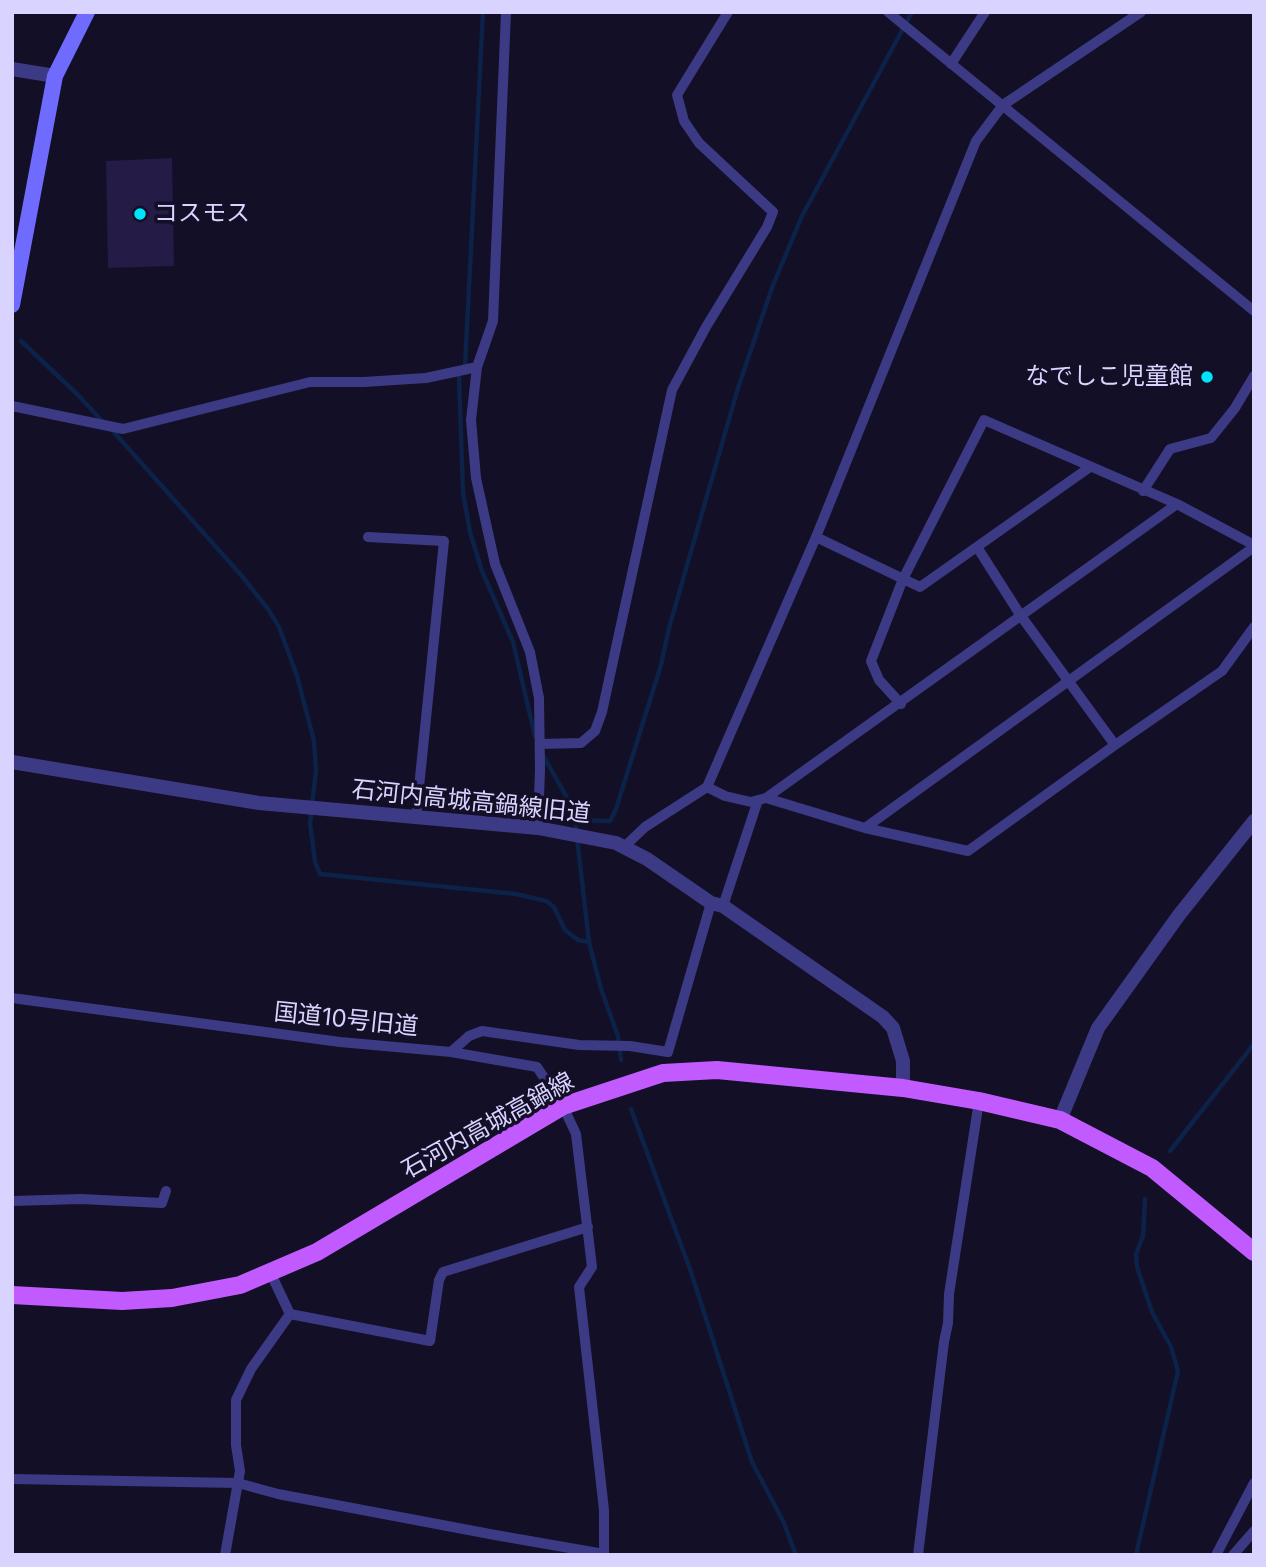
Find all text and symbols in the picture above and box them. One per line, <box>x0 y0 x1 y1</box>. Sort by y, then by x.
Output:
place label: コスモス <box>154 200 250 228</box>
marker: コスモス <box>132 206 148 222</box>
place label: なでしこ児童館 <box>1025 363 1193 391</box>
marker: なでしこ児童館 <box>1199 369 1215 385</box>
street label: 石河内高城高鍋線旧道 <box>350 775 592 829</box>
street label: 国道10号旧道 <box>272 998 420 1042</box>
street label: 石河内高城高鍋線 <box>397 1067 579 1185</box>

